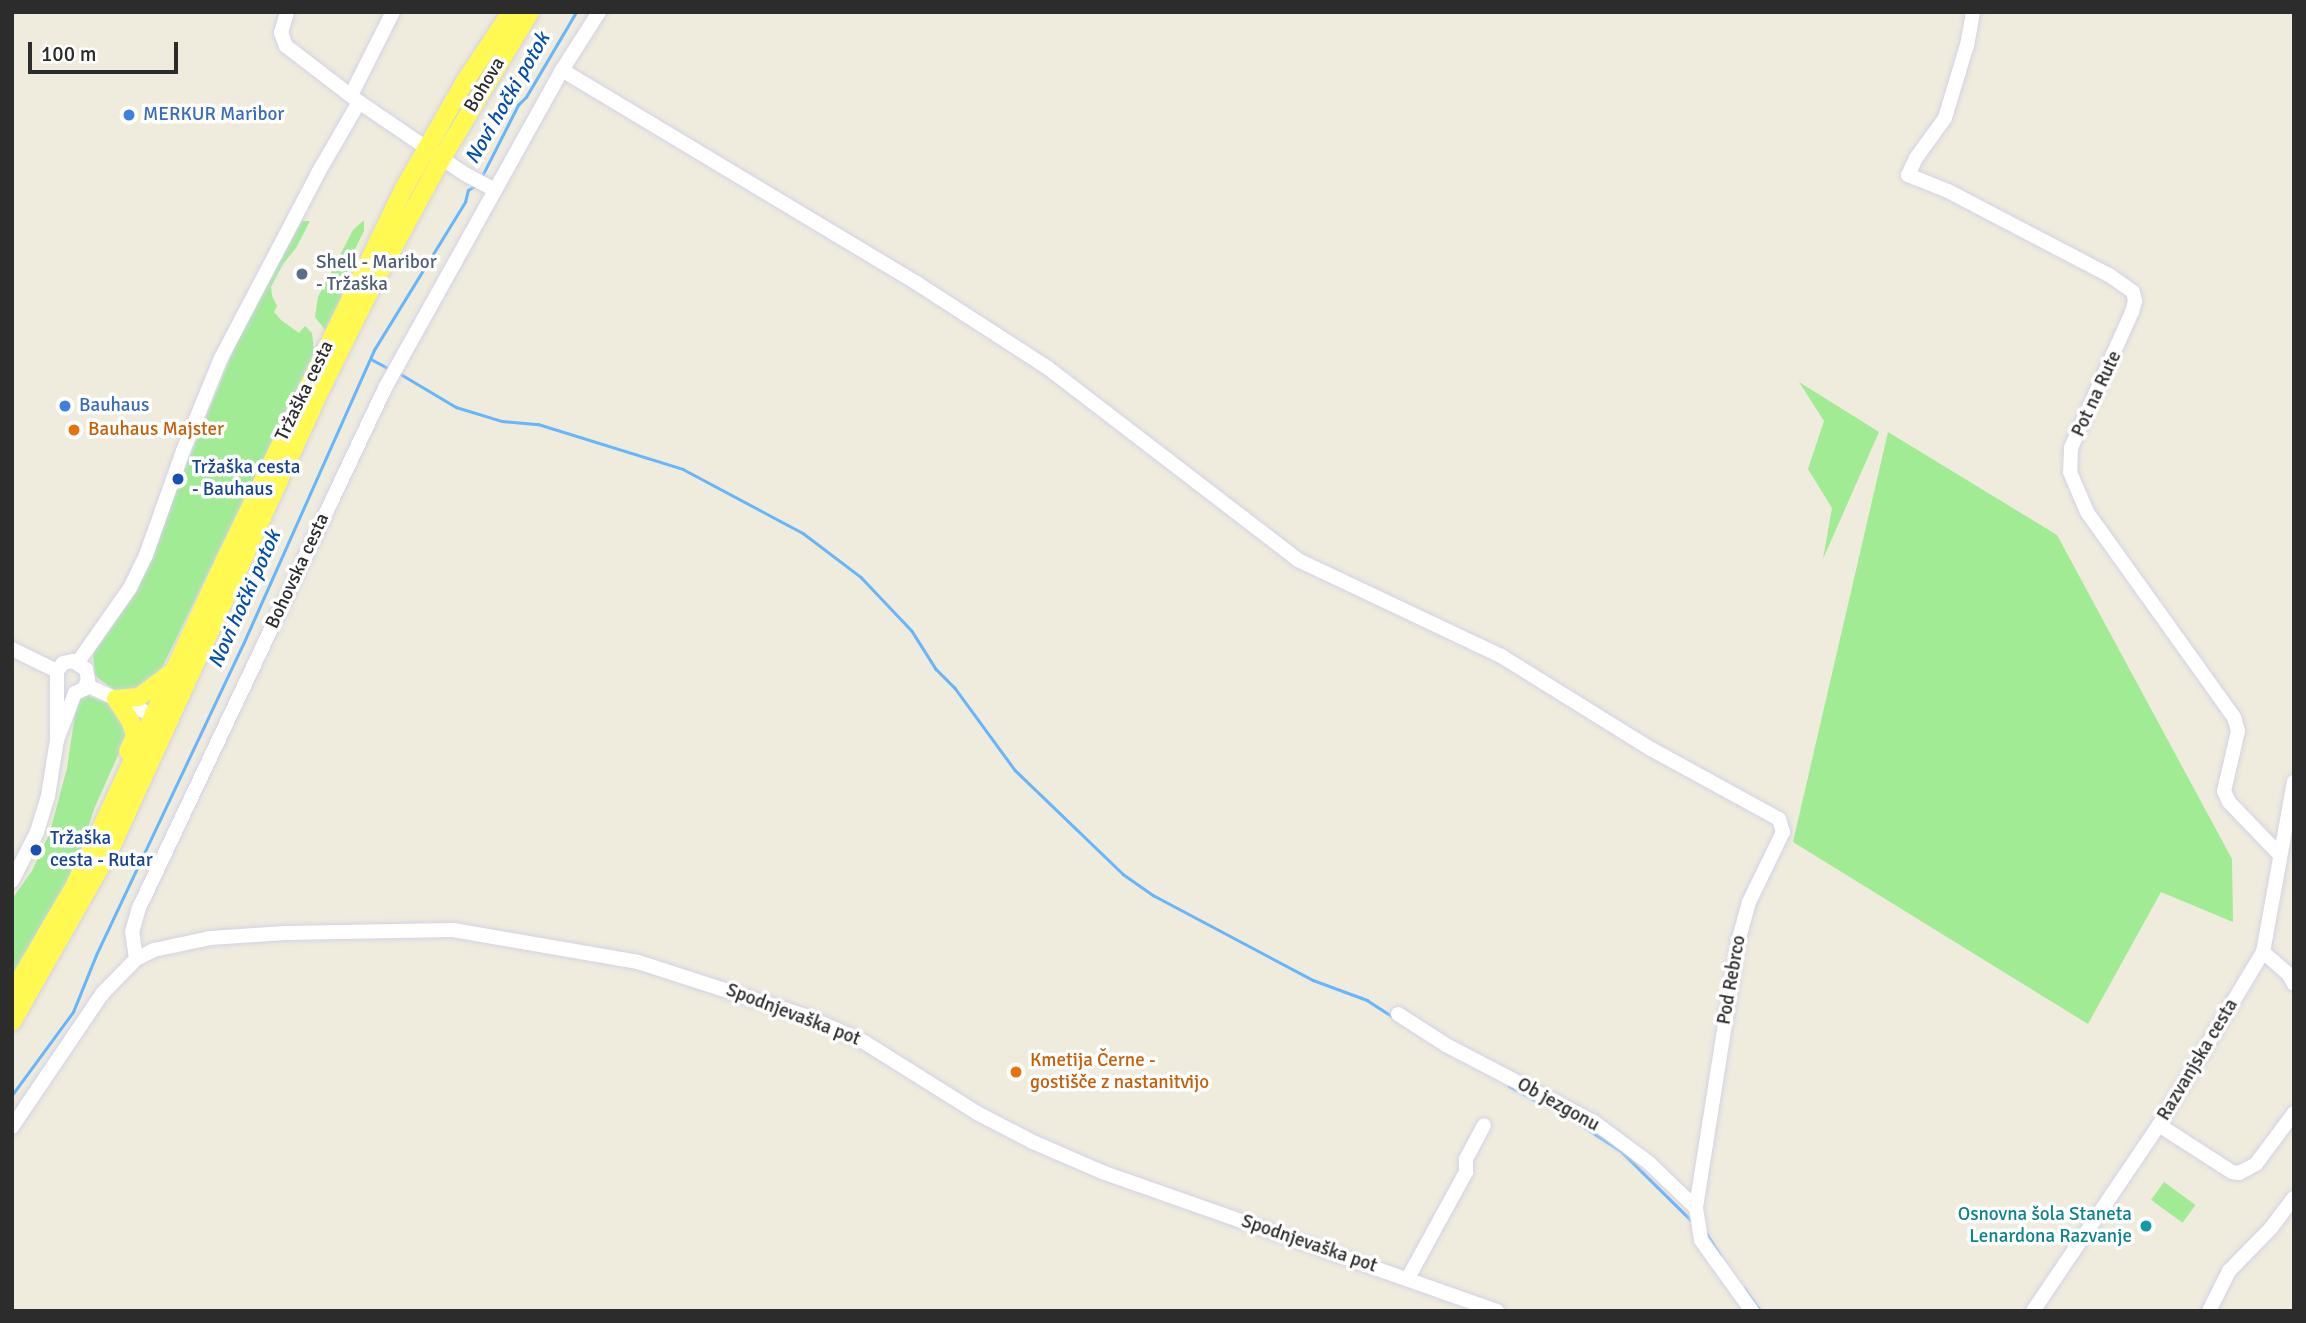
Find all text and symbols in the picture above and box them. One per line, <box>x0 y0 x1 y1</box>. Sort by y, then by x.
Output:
scale bar <box>32 28 182 72</box>
water label: Novi hočki potok <box>459 28 555 168</box>
text: 100 m <box>41 41 96 67</box>
street label: Bohova <box>460 54 510 116</box>
place label: MERKUR Maribor <box>143 104 284 126</box>
marker: MERKUR Maribor <box>121 107 137 123</box>
place label: Shell - Maribor - Tržaška <box>316 252 437 296</box>
marker: Shell - Maribor - Tržaška <box>294 266 310 282</box>
street label: Tržaška cesta <box>271 337 339 445</box>
street label: Pot na Rute <box>2067 347 2127 441</box>
place label: Bauhaus <box>79 395 149 417</box>
marker: Bauhaus <box>57 398 73 414</box>
place label: Bauhaus Majster <box>88 419 224 441</box>
marker: Bauhaus Majster <box>66 422 82 438</box>
place label: Tržaška cesta - Bauhaus <box>192 457 300 501</box>
marker: Tržaška cesta - Bauhaus <box>170 471 186 487</box>
street label: Bohovska cesta <box>261 510 335 632</box>
water label: Novi hočki potok <box>202 526 286 672</box>
place label: Tržaška cesta - Rutar <box>50 828 153 872</box>
marker: Tržaška cesta - Rutar <box>28 842 44 858</box>
street label: Pod Rebrco <box>1713 933 1751 1027</box>
street label: Spodnjevaška pot <box>723 979 863 1051</box>
street label: Razvanjska cesta <box>2153 995 2243 1125</box>
place label: Kmetija Černe - gostišče z nastanitvijo <box>1030 1050 1209 1094</box>
marker: Kmetija Černe - gostišče z nastanitvijo <box>1008 1064 1024 1080</box>
street label: Ob jezgonu <box>1513 1073 1603 1137</box>
place label: Osnovna šola Staneta Lenardona Razvanje <box>1958 1204 2132 1248</box>
street label: Spodnjevaška pot <box>1238 1210 1380 1278</box>
marker: Osnovna šola Staneta Lenardona Razvanje <box>2138 1218 2154 1234</box>

